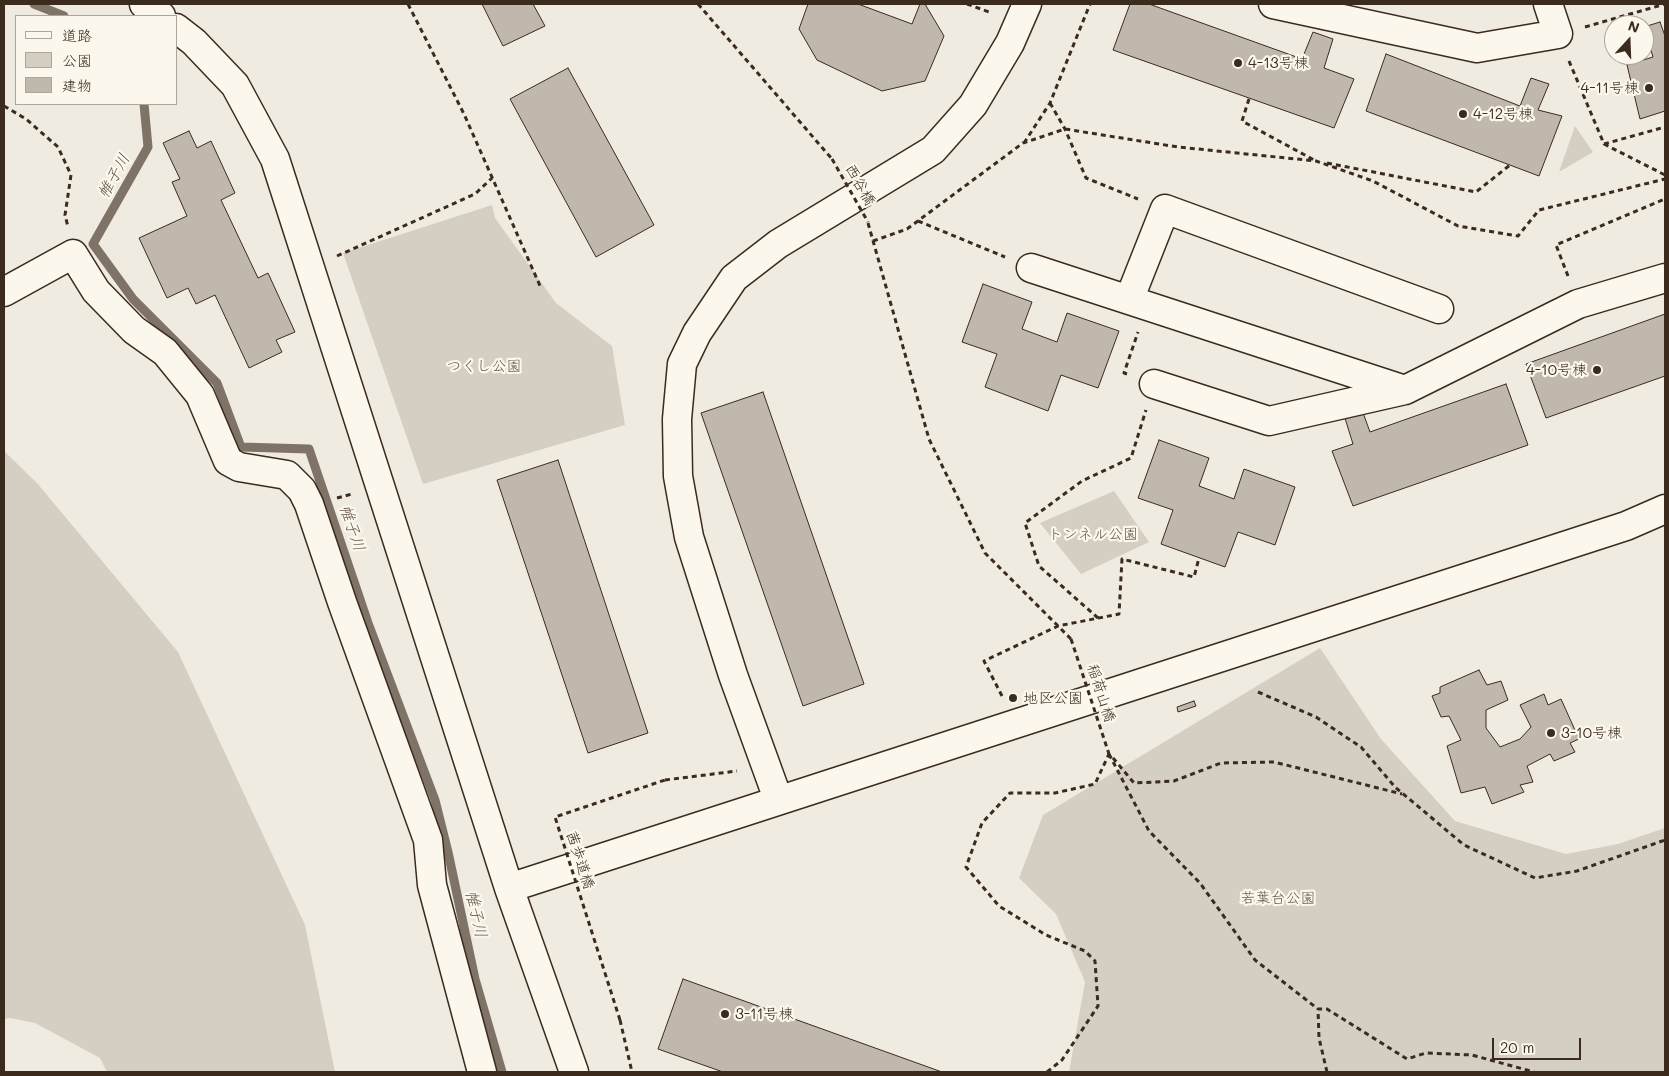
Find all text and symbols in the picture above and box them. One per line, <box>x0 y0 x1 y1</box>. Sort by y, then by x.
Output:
legend <box>15 15 178 105</box>
north arrow <box>1604 15 1654 65</box>
text: N <box>1626 16 1642 37</box>
text: 道路 <box>62 25 92 45</box>
text: 公園 <box>62 50 92 70</box>
place label: 4-13号棟 <box>1248 54 1309 72</box>
marker: 4-13号棟 <box>1232 57 1244 69</box>
text: 建物 <box>62 75 92 95</box>
place label: 4-11号棟 <box>1580 79 1639 97</box>
marker: 4-11号棟 <box>1643 82 1655 94</box>
place label: 4-12号棟 <box>1473 105 1533 123</box>
marker: 4-12号棟 <box>1457 108 1469 120</box>
water label: 帷子川 <box>94 150 134 202</box>
street label: 西谷橋 <box>841 161 879 209</box>
park label: つくし公園 <box>447 357 521 375</box>
place label: 4-10号棟 <box>1526 361 1587 379</box>
marker: 4-10号棟 <box>1591 364 1603 376</box>
water label: 帷子川 <box>335 502 369 554</box>
park label: トンネル公園 <box>1048 525 1138 543</box>
street label: 稲荷山橋 <box>1083 662 1119 724</box>
place label: 地区公園 <box>1023 689 1083 707</box>
marker: 地区公園 <box>1007 692 1019 704</box>
place label: 3-10号棟 <box>1561 724 1622 742</box>
marker: 3-10号棟 <box>1545 727 1557 739</box>
street label: 茜歩道橋 <box>562 829 598 891</box>
water label: 帷子川 <box>461 888 491 940</box>
park label: 若葉台公園 <box>1241 889 1315 907</box>
place label: 3-11号棟 <box>735 1005 794 1023</box>
marker: 3-11号棟 <box>719 1008 731 1020</box>
scale bar <box>1494 1028 1583 1060</box>
text: 20 m <box>1500 1037 1534 1057</box>

